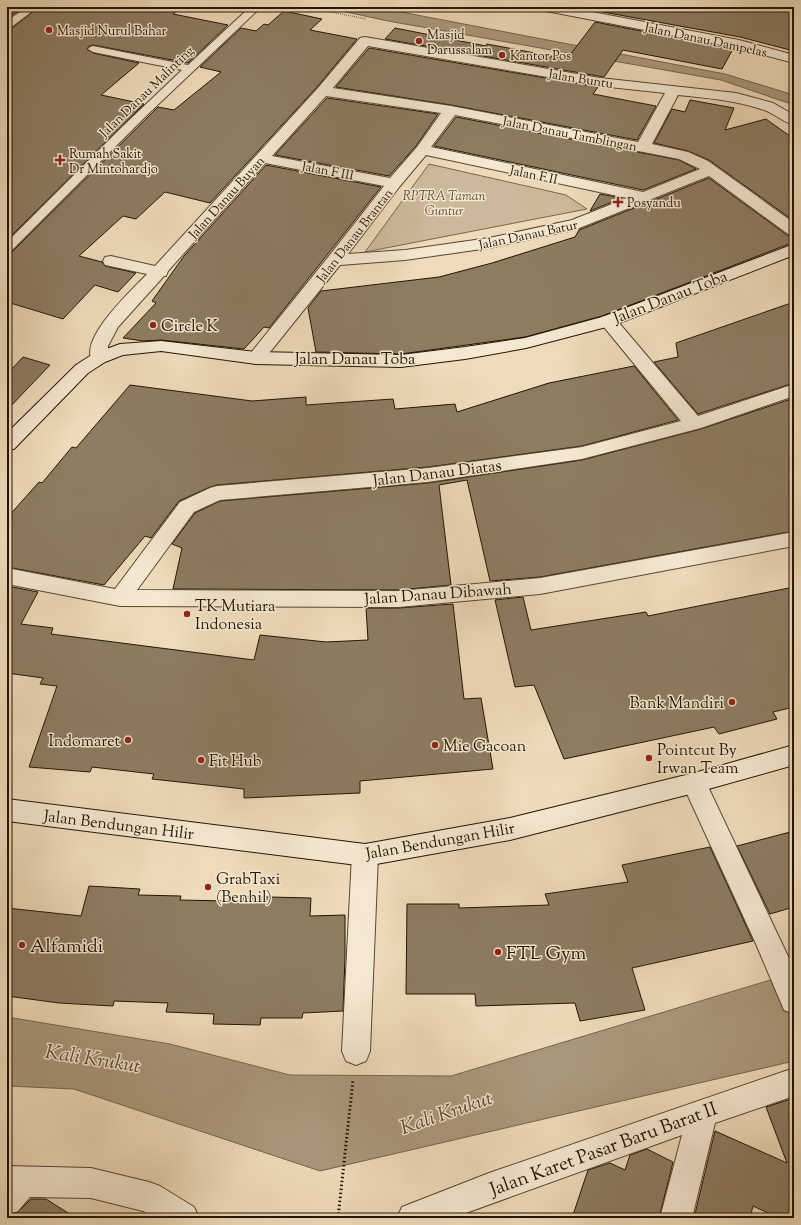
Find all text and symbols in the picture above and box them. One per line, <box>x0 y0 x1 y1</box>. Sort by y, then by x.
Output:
street label: Jalan Danau Dampelas <box>642 19 768 63</box>
place label: Masjid Nurul Bahar <box>57 23 167 41</box>
marker: Masjid Nurul Bahar <box>44 25 54 35</box>
place label: Masjid Darussalam <box>427 27 492 60</box>
marker: Masjid Darussalam <box>414 36 424 46</box>
street label: Jalan Danau Malinting <box>96 43 199 143</box>
place label: Kantor Pos <box>510 48 571 66</box>
marker: Kantor Pos <box>497 50 507 60</box>
street label: Jalan Buntu <box>546 66 615 94</box>
street label: Jalan Danau Tamblingan <box>500 113 639 157</box>
place label: Rumah Sakit Dr Mintohardjo <box>69 146 158 179</box>
street label: Jalan Danau Buyan <box>185 153 270 244</box>
marker: Rumah Sakit Dr Mintohardjo <box>54 154 66 166</box>
street label: Jalan F III <box>299 158 356 186</box>
street label: Jalan F II <box>507 162 560 190</box>
street label: Jalan Danau Brantan <box>313 185 398 288</box>
park label: RPTRA Taman Guntur <box>403 188 485 221</box>
place label: Posyandu <box>627 195 681 213</box>
marker: Posyandu <box>612 196 624 208</box>
street label: Jalan Danau Batur <box>476 217 580 255</box>
street label: Jalan Danau Toba <box>610 266 732 331</box>
place label: Circle K <box>161 316 218 339</box>
marker: Circle K <box>148 320 158 330</box>
street label: Jalan Danau Toba <box>294 349 416 372</box>
street label: Jalan Danau Diatas <box>371 455 503 494</box>
street label: Jalan Danau Dibawah <box>363 579 513 612</box>
place label: TK Mutiara Indonesia <box>195 596 276 637</box>
marker: TK Mutiara Indonesia <box>182 609 192 619</box>
place label: Bank Mandiri <box>630 693 724 716</box>
marker: Bank Mandiri <box>727 697 737 707</box>
place label: Indomaret <box>49 731 121 754</box>
marker: Indomaret <box>123 735 133 745</box>
place label: Mie Gacoan <box>443 736 527 759</box>
marker: Mie Gacoan <box>430 740 440 750</box>
place label: Pointcut By Irwan Team <box>657 740 738 781</box>
place label: Fit Hub <box>209 751 262 774</box>
marker: Pointcut By Irwan Team <box>644 753 654 763</box>
marker: Fit Hub <box>196 755 206 765</box>
street label: Jalan Bendungan Hilir <box>41 806 195 847</box>
street label: Jalan Bendungan Hilir <box>363 818 517 867</box>
place label: GrabTaxi (Benhil) <box>216 869 281 910</box>
marker: GrabTaxi (Benhil) <box>203 882 213 892</box>
place label: Alfamidi <box>30 934 103 961</box>
marker: Alfamidi <box>17 940 27 950</box>
place label: FTL Gym <box>506 941 586 968</box>
marker: FTL Gym <box>493 947 503 957</box>
water label: Kali Krukut <box>43 1039 142 1082</box>
water label: Kali Krukut <box>397 1085 497 1144</box>
street label: Jalan Karet Pasar Baru Barat II <box>485 1097 721 1204</box>

